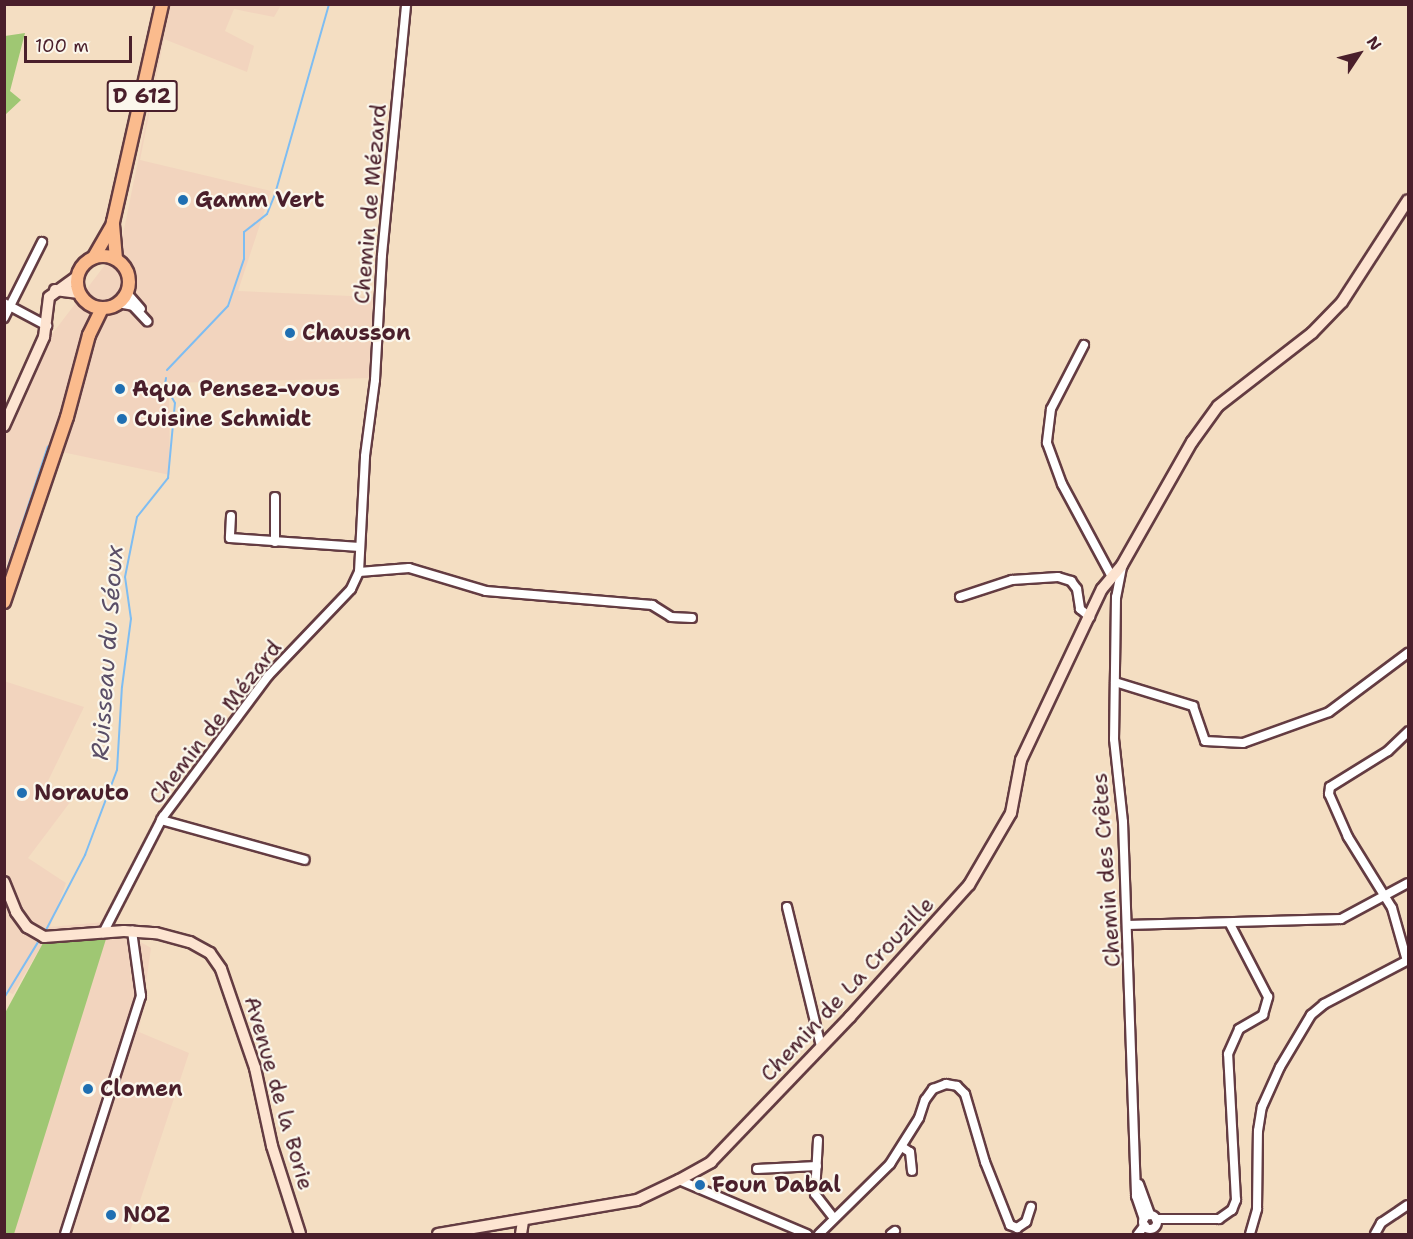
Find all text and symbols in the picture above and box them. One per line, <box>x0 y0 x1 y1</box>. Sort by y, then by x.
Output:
scale bar <box>27 24 135 62</box>
north arrow <box>1329 24 1389 84</box>
text: N <box>1362 32 1386 55</box>
text: 100 m <box>35 34 89 58</box>
road number: D 612 <box>106 78 178 114</box>
street label: Chemin de Mézard <box>348 103 392 305</box>
place label: Gamm Vert <box>195 187 324 213</box>
marker: Gamm Vert <box>176 193 190 207</box>
place label: Chausson <box>302 320 411 346</box>
marker: Chausson <box>283 326 297 340</box>
place label: Aqua Pensez-vous <box>132 376 340 402</box>
marker: Aqua Pensez-vous <box>113 382 127 396</box>
place label: Cuisine Schmidt <box>134 406 311 432</box>
marker: Cuisine Schmidt <box>115 412 129 426</box>
water label: Ruisseau du Séoux <box>86 545 130 761</box>
street label: Chemin de Mézard <box>143 635 287 809</box>
street label: Chemin des Crêtes <box>1086 772 1126 968</box>
place label: Norauto <box>34 780 129 806</box>
marker: Norauto <box>15 786 29 800</box>
street label: Chemin de La Crouzille <box>755 891 939 1087</box>
street label: Avenue de la Borie <box>239 993 319 1193</box>
place label: Clomen <box>100 1076 183 1102</box>
marker: Clomen <box>81 1082 95 1096</box>
place label: Foun Dabal <box>712 1172 841 1198</box>
marker: Foun Dabal <box>693 1178 707 1192</box>
place label: NOZ <box>123 1202 170 1228</box>
marker: NOZ <box>104 1208 118 1222</box>

